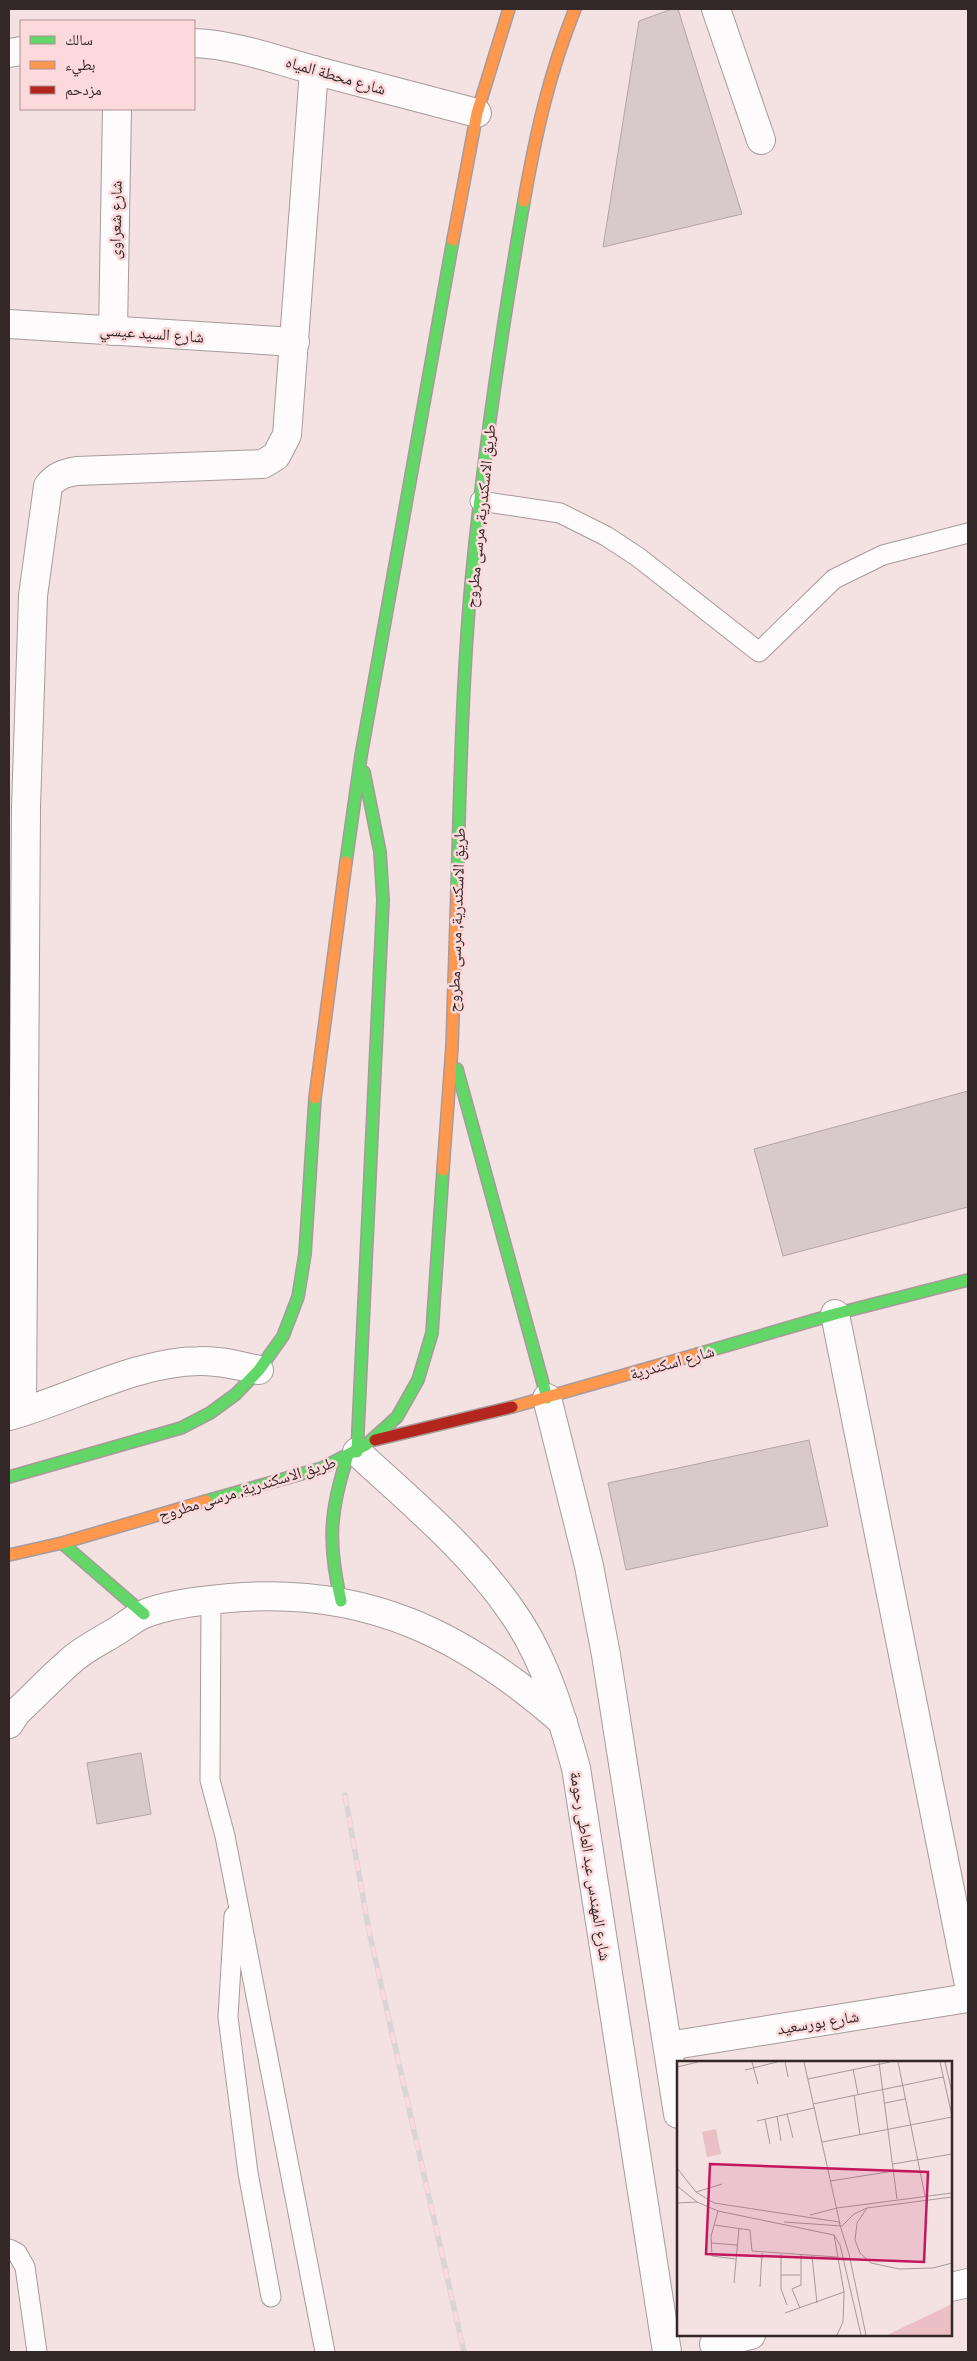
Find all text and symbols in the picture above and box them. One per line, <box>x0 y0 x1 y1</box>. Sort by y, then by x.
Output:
legend <box>20 20 195 110</box>
text: سالك <box>65 31 93 49</box>
street label: شارع محطة المياه <box>283 52 388 100</box>
text: بطيء <box>65 56 95 77</box>
text: مزدحم <box>65 81 102 100</box>
street label: شارع شعراوى <box>105 180 127 260</box>
street label: شارع السيد عيسي <box>99 320 205 350</box>
street label: طريق الاسكندرية, مرسى مطروح <box>461 423 501 609</box>
street label: طريق الاسكندرية, مرسى مطروح <box>444 827 470 1013</box>
street label: شارع اسكندرية <box>628 1341 717 1385</box>
street label: طريق الاسكندرية, مرسى مطروح <box>156 1452 339 1526</box>
street label: شارع المهندس عبد العاطى رحومة <box>565 1770 615 1962</box>
street label: شارع بورسعيد <box>776 2007 861 2039</box>
inset map <box>677 2061 952 2336</box>

